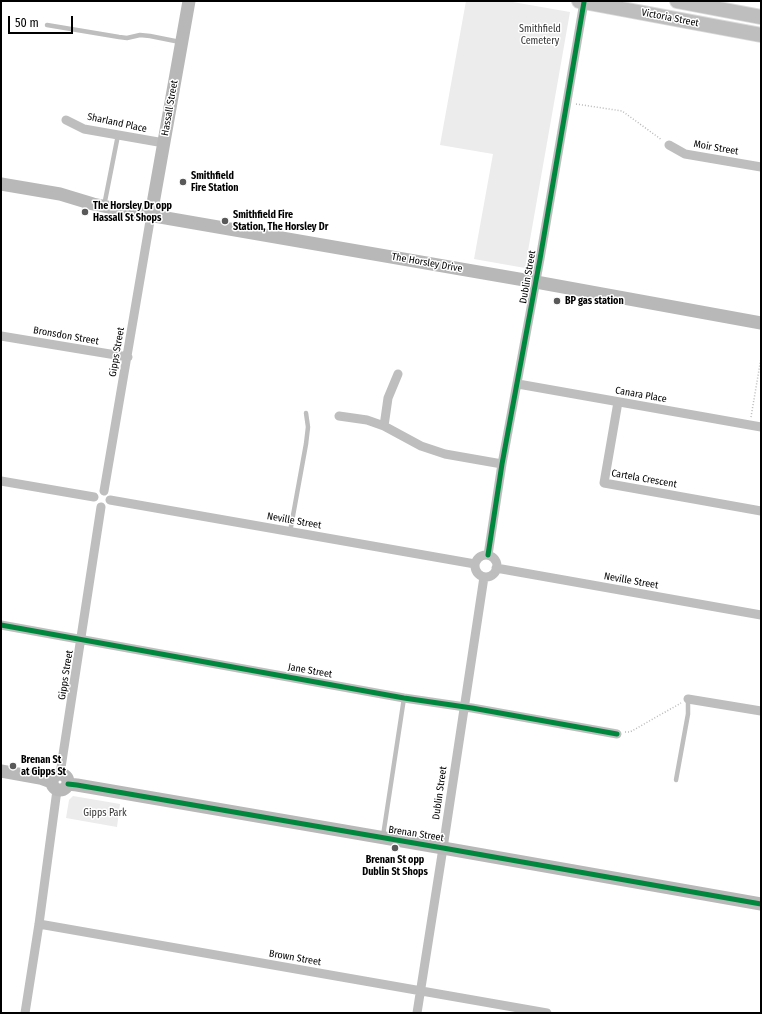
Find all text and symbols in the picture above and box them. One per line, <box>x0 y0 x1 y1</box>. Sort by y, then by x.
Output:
street label: Victoria Street <box>640 7 700 29</box>
scale bar <box>10 8 75 34</box>
text: 50 m <box>15 16 39 30</box>
park label: Smithfield Cemetery <box>519 23 561 46</box>
street label: Hassall Street <box>159 79 181 137</box>
street label: Sharland Place <box>86 111 148 135</box>
street label: Moir Street <box>693 138 739 158</box>
place label: Smithfield Fire Station <box>191 170 239 194</box>
marker: Smithfield Fire Station <box>178 177 188 187</box>
place label: The Horsley Dr opp Hassall St Shops <box>93 200 172 224</box>
marker: The Horsley Dr opp Hassall St Shops <box>80 207 90 217</box>
place label: Smithfield Fire Station, The Horsley Dr <box>233 209 328 232</box>
marker: Smithfield Fire Station, The Horsley Dr <box>220 216 230 226</box>
street label: Dublin Street <box>517 250 539 304</box>
street label: The Horsley Drive <box>391 251 463 275</box>
place label: BP gas station <box>565 295 624 307</box>
marker: BP gas station <box>552 296 562 306</box>
street label: Bronsdon Street <box>32 324 100 348</box>
street label: Gipps Street <box>107 326 127 378</box>
street label: Canara Place <box>614 385 668 405</box>
street label: Cartela Crescent <box>610 467 678 491</box>
street label: Neville Street <box>266 510 322 532</box>
street label: Neville Street <box>603 570 659 592</box>
street label: Gipps Street <box>56 649 76 701</box>
street label: Jane Street <box>287 661 333 681</box>
place label: Brenan St at Gipps St <box>21 754 66 778</box>
marker: Brenan St at Gipps St <box>8 761 18 771</box>
street label: Dublin Street <box>430 766 450 820</box>
park label: Gipps Park <box>83 807 127 819</box>
street label: Brenan Street <box>387 824 445 844</box>
marker: Brenan St opp Dublin St Shops <box>390 843 400 853</box>
place label: Brenan St opp Dublin St Shops <box>362 854 428 878</box>
street label: Brown Street <box>268 948 322 968</box>

